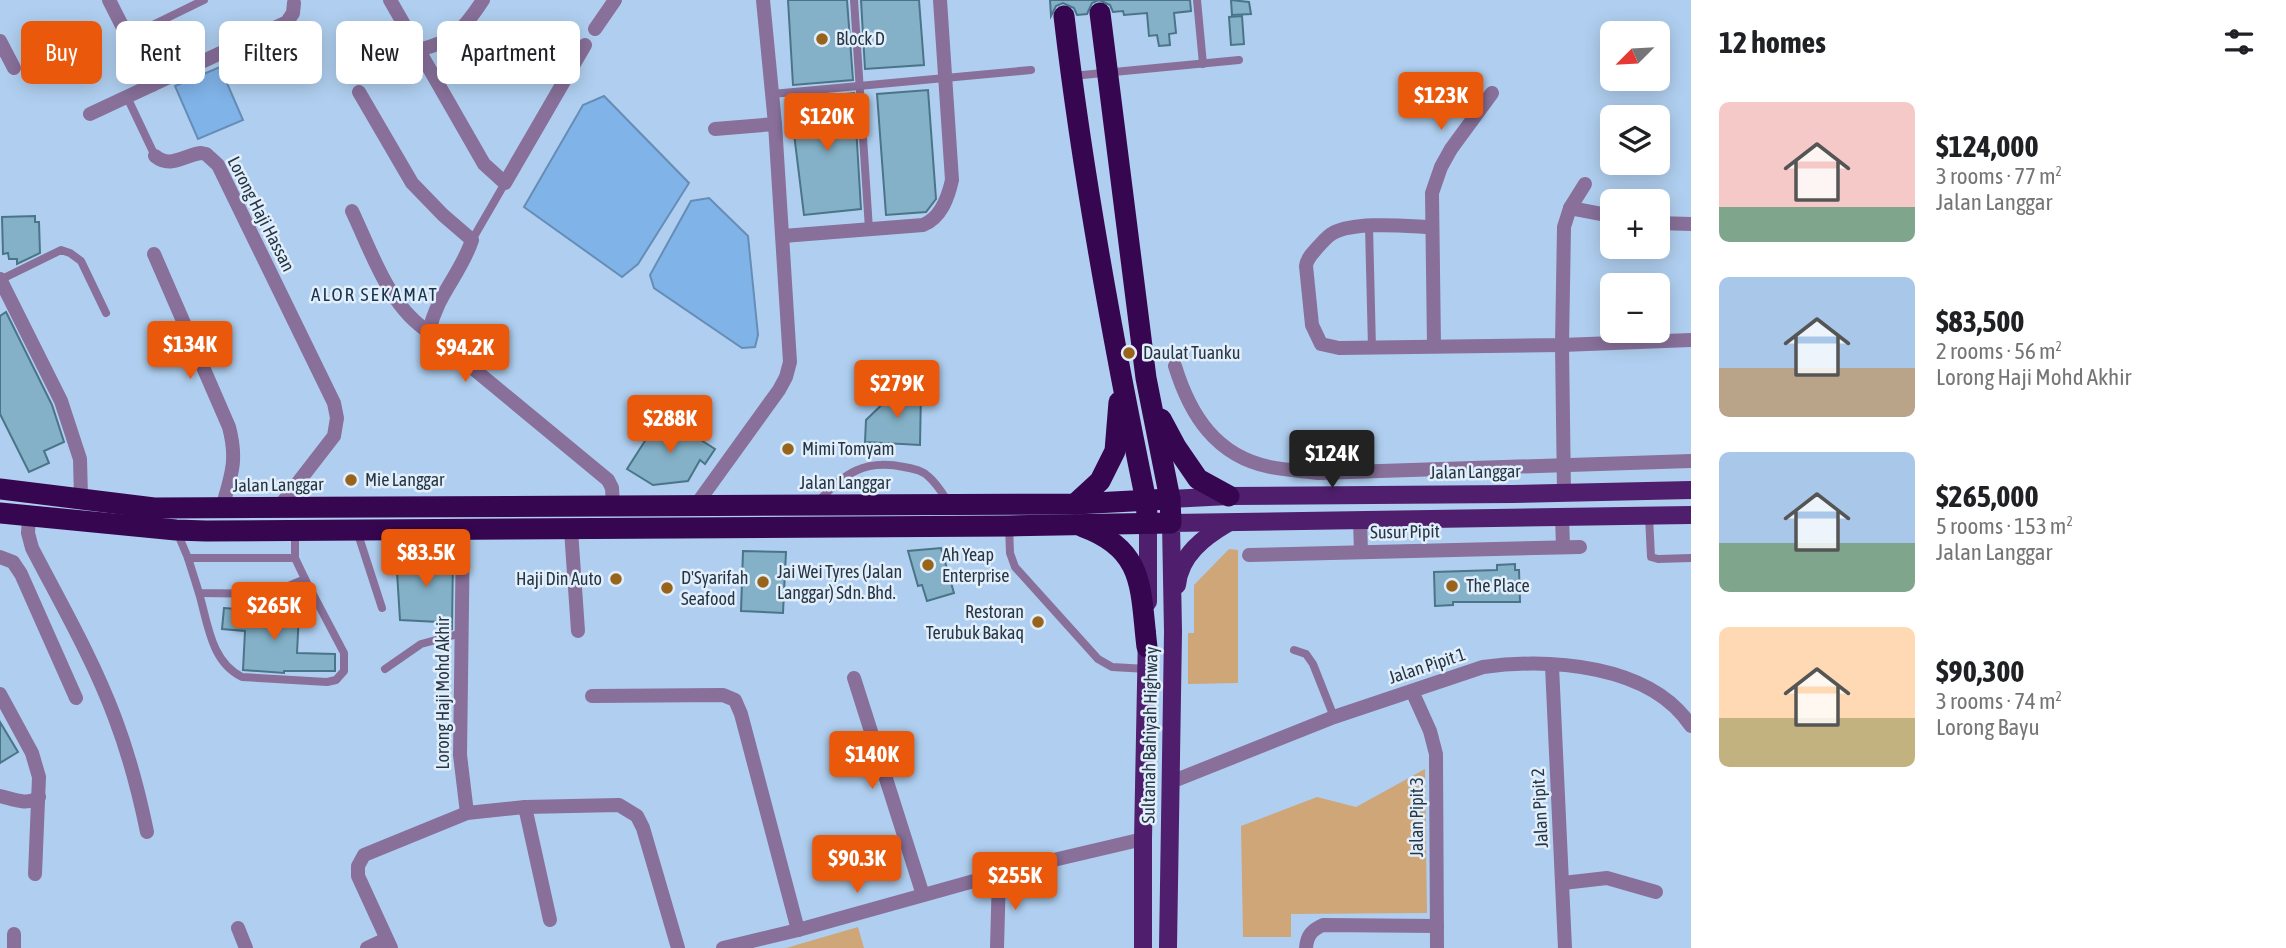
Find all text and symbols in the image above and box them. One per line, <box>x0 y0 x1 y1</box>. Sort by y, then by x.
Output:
chip: Buy <box>21 21 102 84</box>
chip: Rent <box>116 21 205 84</box>
chip: Filters <box>219 21 322 84</box>
chip: New <box>336 21 423 84</box>
chip: Apartment <box>437 21 580 84</box>
north arrow <box>1600 21 1670 91</box>
map controls <box>1600 21 1670 343</box>
icon: filters <box>2220 23 2258 61</box>
text: 12 homes <box>1719 25 1826 59</box>
place label: Block D <box>836 28 885 49</box>
marker: Block D <box>814 31 830 47</box>
pin: $123K <box>1392 72 1490 132</box>
text: $123K <box>1414 82 1468 108</box>
pin: $120K <box>778 94 876 153</box>
text: $120K <box>800 103 854 129</box>
button: layers <box>1600 105 1670 175</box>
text: $124,000 <box>1936 129 2039 163</box>
icon: home <box>1775 130 1859 214</box>
street label: Lorong Haji Hassan <box>223 153 299 275</box>
text: 3 rooms · 77 m² <box>1936 163 2062 189</box>
button: + <box>1600 189 1670 259</box>
text: Jalan Langgar <box>1936 189 2052 215</box>
button: − <box>1600 273 1670 343</box>
district label: ALOR SEKAMAT <box>311 283 439 305</box>
text: $83,500 <box>1936 304 2024 338</box>
icon: home <box>1775 305 1859 389</box>
pin: $134K <box>141 322 239 381</box>
pin: $94.2K <box>408 324 522 384</box>
text: $134K <box>163 331 217 357</box>
text: $94.2K <box>436 334 494 360</box>
text: 2 rooms · 56 m² <box>1936 338 2062 364</box>
place label: Daulat Tuanku <box>1143 342 1240 363</box>
marker: Daulat Tuanku <box>1121 345 1137 361</box>
pin: $279K <box>848 360 946 420</box>
text: Lorong Haji Mohd Akhir <box>1936 364 2131 390</box>
text: $279K <box>870 370 924 396</box>
pin: $288K <box>621 396 719 455</box>
text: $288K <box>643 405 697 431</box>
pin: $124K <box>1283 430 1381 490</box>
place label: Mimi Tomyam <box>802 438 895 459</box>
text: $124K <box>1305 440 1359 466</box>
marker: Mimi Tomyam <box>780 441 796 457</box>
street label: Jalan Langgar <box>1429 460 1521 483</box>
place label: Mie Langgar <box>365 469 445 490</box>
marker: Mie Langgar <box>343 472 359 488</box>
street label: Jalan Langgar <box>800 472 891 493</box>
street label: Jalan Langgar <box>232 473 324 496</box>
text: $265,000 <box>1936 479 2039 513</box>
icon: home <box>1775 480 1859 564</box>
text: 5 rooms · 153 m² <box>1936 513 2073 539</box>
street label: Susur Pipit <box>1370 520 1440 543</box>
pin: $83.5K <box>369 530 483 589</box>
text: $83.5K <box>397 539 455 565</box>
text: Jalan Langgar <box>1936 539 2052 565</box>
place label: Ah Yeap Enterprise <box>942 544 1009 586</box>
marker: Ah Yeap Enterprise <box>920 557 936 573</box>
place label: Jai Wei Tyres (Jalan Langgar) Sdn. Bhd. <box>777 561 902 603</box>
place label: D'Syarifah Seafood <box>681 567 749 609</box>
place label: Haji Din Auto <box>516 568 602 589</box>
marker: Haji Din Auto <box>608 571 624 587</box>
marker: Jai Wei Tyres (Jalan Langgar) Sdn. Bhd. <box>755 574 771 590</box>
place label: The Place <box>1466 575 1530 596</box>
marker: The Place <box>1444 578 1460 594</box>
marker: D'Syarifah Seafood <box>659 580 675 596</box>
pin: $265K <box>225 582 323 642</box>
text: $265K <box>247 592 301 618</box>
place label: Restoran Terubuk Bakaq <box>926 601 1024 643</box>
marker: Restoran Terubuk Bakaq <box>1030 614 1046 630</box>
street label: Lorong Haji Mohd Akhir <box>432 616 453 769</box>
street label: Jalan Pipit 1 <box>1386 643 1468 688</box>
street label: Sultanah Bahiyah Highway <box>1137 646 1162 824</box>
text: $90,300 <box>1936 654 2024 688</box>
icon: home <box>1775 655 1859 739</box>
text: 3 rooms · 74 m² <box>1936 688 2062 714</box>
text: Lorong Bayu <box>1936 714 2040 740</box>
pin: $140K <box>823 732 921 791</box>
text: $140K <box>845 741 899 767</box>
street label: Jalan Pipit 2 <box>1527 768 1552 848</box>
street label: Jalan Pipit 3 <box>1406 777 1427 857</box>
pin: $90.3K <box>800 836 914 895</box>
text: $90.3K <box>828 845 886 871</box>
pin: $255K <box>966 852 1064 912</box>
text: $255K <box>988 862 1042 888</box>

